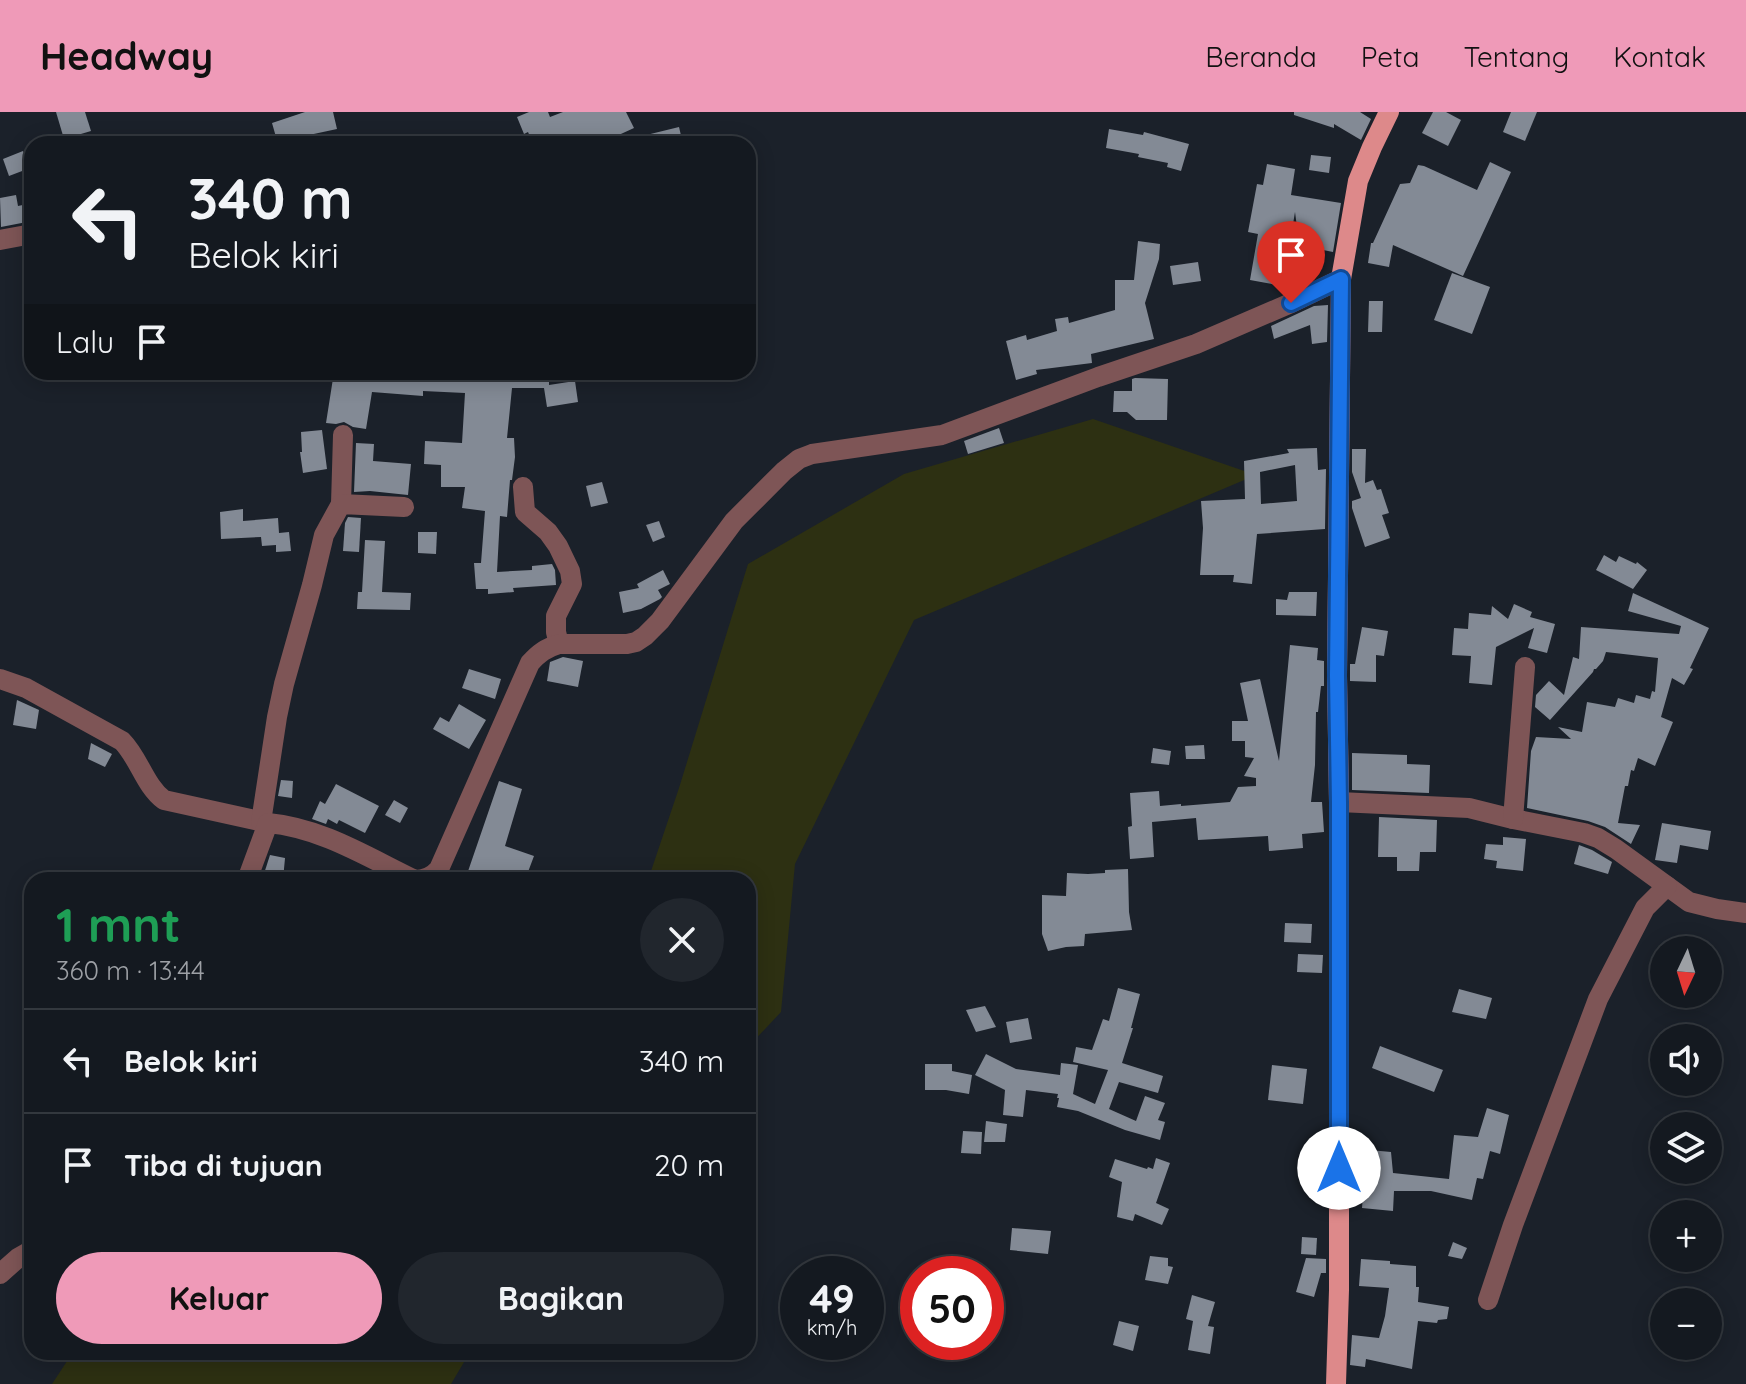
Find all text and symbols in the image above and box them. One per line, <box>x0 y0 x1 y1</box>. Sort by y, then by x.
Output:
text: Headway <box>40 32 213 80</box>
text: Beranda <box>1205 39 1317 74</box>
text: Peta <box>1361 39 1419 74</box>
text: Tentang <box>1463 39 1569 74</box>
text: Kontak <box>1613 39 1706 74</box>
text: 340 m <box>188 163 353 233</box>
icon: left <box>56 168 160 272</box>
pin <box>1257 221 1325 303</box>
text: Belok kiri <box>188 232 339 277</box>
icon: arrive <box>1269 233 1313 277</box>
icon: arrive <box>130 320 174 364</box>
text: Lalu <box>56 323 114 361</box>
text: 1 mnt <box>56 894 181 954</box>
button: close <box>640 898 724 982</box>
north arrow <box>1650 936 1722 1008</box>
map controls <box>1650 936 1722 1360</box>
text: 360 m · 13:44 <box>56 954 205 987</box>
button: sound <box>1650 1024 1722 1096</box>
icon: left <box>56 1039 100 1083</box>
text: Belok kiri <box>124 1042 258 1080</box>
text: 340 m <box>639 1042 724 1080</box>
button: layers <box>1650 1112 1722 1184</box>
position arrow <box>1297 1126 1381 1210</box>
icon: arrive <box>56 1143 100 1187</box>
text: Tiba di tujuan <box>124 1146 323 1184</box>
text: 20 m <box>654 1146 724 1184</box>
button: + <box>1650 1200 1722 1272</box>
button: Keluar <box>56 1252 382 1344</box>
button: Bagikan <box>398 1252 724 1344</box>
speed limit sign: 50 <box>900 1256 1004 1360</box>
text: 49 <box>809 1273 855 1323</box>
button: − <box>1650 1288 1722 1360</box>
text: km/h <box>807 1315 857 1340</box>

